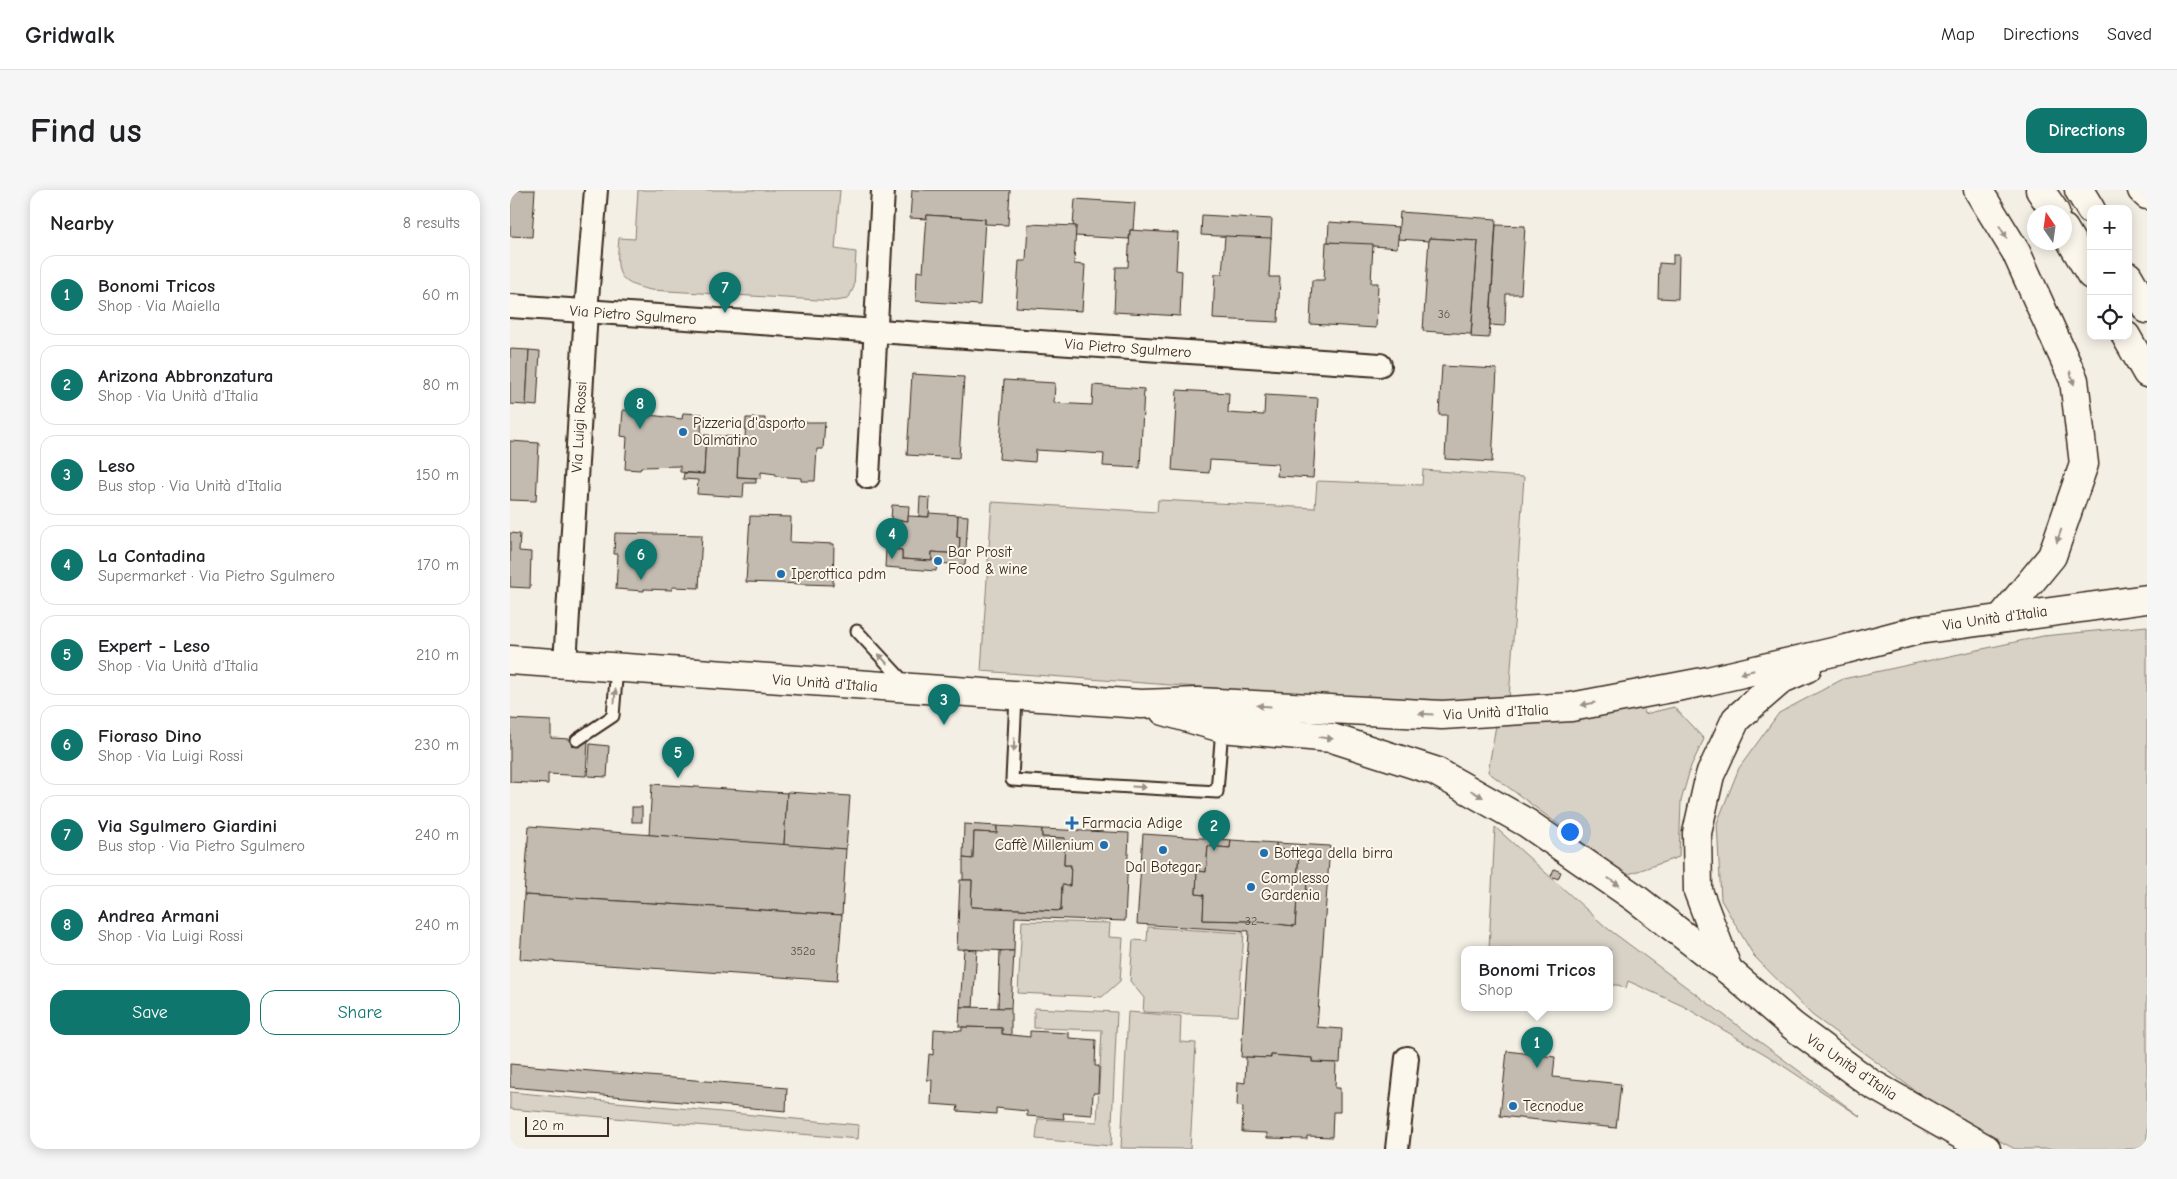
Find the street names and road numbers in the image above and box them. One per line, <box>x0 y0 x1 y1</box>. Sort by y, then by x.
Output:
street label: Via Pietro Sgulmero <box>569 302 697 328</box>
street label: Via Pietro Sgulmero <box>1064 335 1192 361</box>
street label: Via Luigi Rossi <box>568 381 590 473</box>
street label: Via Unità d'Italia <box>1941 602 2049 634</box>
street label: Via Unità d'Italia <box>772 670 878 696</box>
street label: Via Unità d'Italia <box>1443 700 1549 724</box>
street label: Via Unità d'Italia <box>1803 1030 1901 1104</box>

